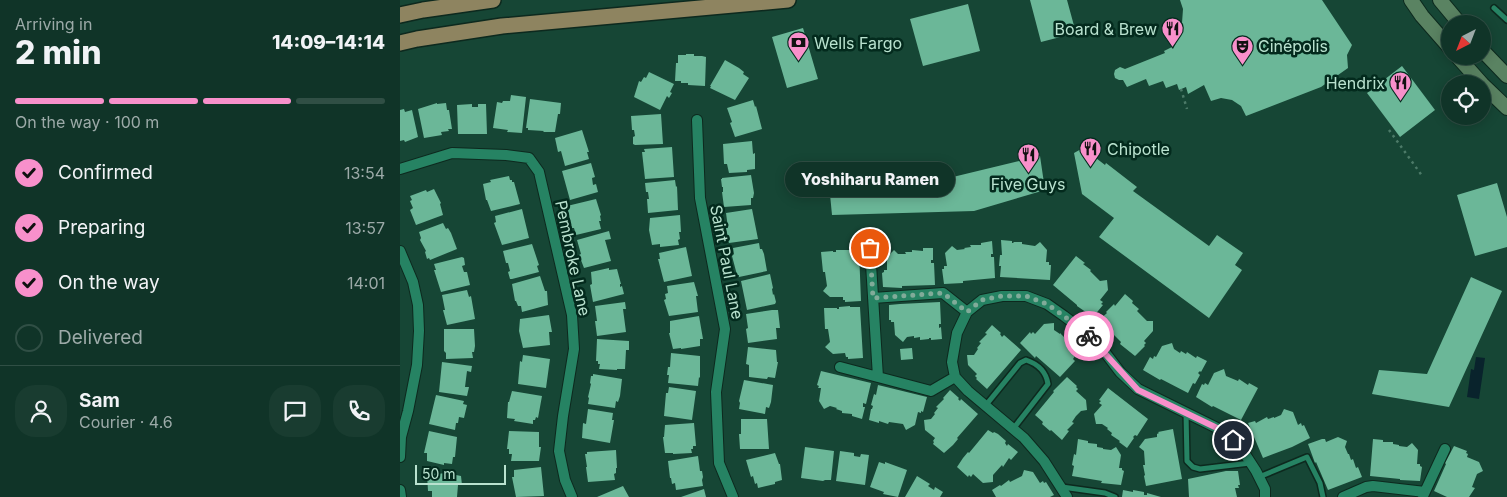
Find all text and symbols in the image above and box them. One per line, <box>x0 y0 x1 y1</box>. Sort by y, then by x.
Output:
text: Arriving in <box>15 14 92 34</box>
north arrow <box>1441 15 1491 65</box>
map controls <box>1441 15 1491 125</box>
restaurant icon: Board & Brew <box>1161 17 1185 48</box>
place label: Board & Brew <box>1055 19 1157 39</box>
text: 14:09–14:14 <box>272 31 385 54</box>
bank icon: Wells Fargo <box>786 31 810 62</box>
text: 2 min <box>15 33 101 72</box>
place label: Wells Fargo <box>814 33 902 53</box>
theatre icon: Cinépolis <box>1230 34 1254 65</box>
place label: Cinépolis <box>1258 36 1328 56</box>
restaurant icon: Hendrix <box>1389 71 1413 102</box>
place label: Hendrix <box>1326 73 1385 93</box>
button: locate <box>1441 75 1491 125</box>
text: On the way · 100 m <box>15 112 159 132</box>
restaurant icon: Chipotle <box>1079 137 1103 168</box>
place label: Chipotle <box>1107 139 1170 159</box>
restaurant icon: Five Guys <box>1016 143 1040 174</box>
icon: check <box>15 159 43 187</box>
text: Confirmed <box>58 161 153 184</box>
text: 13:54 <box>344 163 385 183</box>
callout: Yoshiharu Ramen <box>785 163 955 198</box>
text: Yoshiharu Ramen <box>801 169 939 189</box>
place label: Five Guys <box>991 174 1065 194</box>
street label: Pembroke Lane <box>551 198 595 318</box>
street label: Saint Paul Lane <box>706 203 748 321</box>
icon: check <box>15 214 43 242</box>
text: Preparing <box>58 216 145 239</box>
text: 13:57 <box>345 218 385 238</box>
pin <box>849 227 891 269</box>
icon: bag <box>856 234 884 262</box>
icon: check <box>15 269 43 297</box>
text: On the way <box>58 271 160 294</box>
text: 14:01 <box>347 273 385 293</box>
courier <box>1064 311 1114 361</box>
icon: bike <box>1075 322 1103 350</box>
text: Delivered <box>58 326 143 349</box>
button: person <box>15 385 67 437</box>
button: chat <box>269 385 321 437</box>
button: phone <box>333 385 385 437</box>
text: Sam <box>79 389 120 412</box>
text: Courier · 4.6 <box>79 412 173 432</box>
pin <box>1212 419 1254 461</box>
icon: home <box>1219 426 1247 454</box>
scale bar <box>415 462 506 485</box>
text: 50 m <box>422 465 456 482</box>

